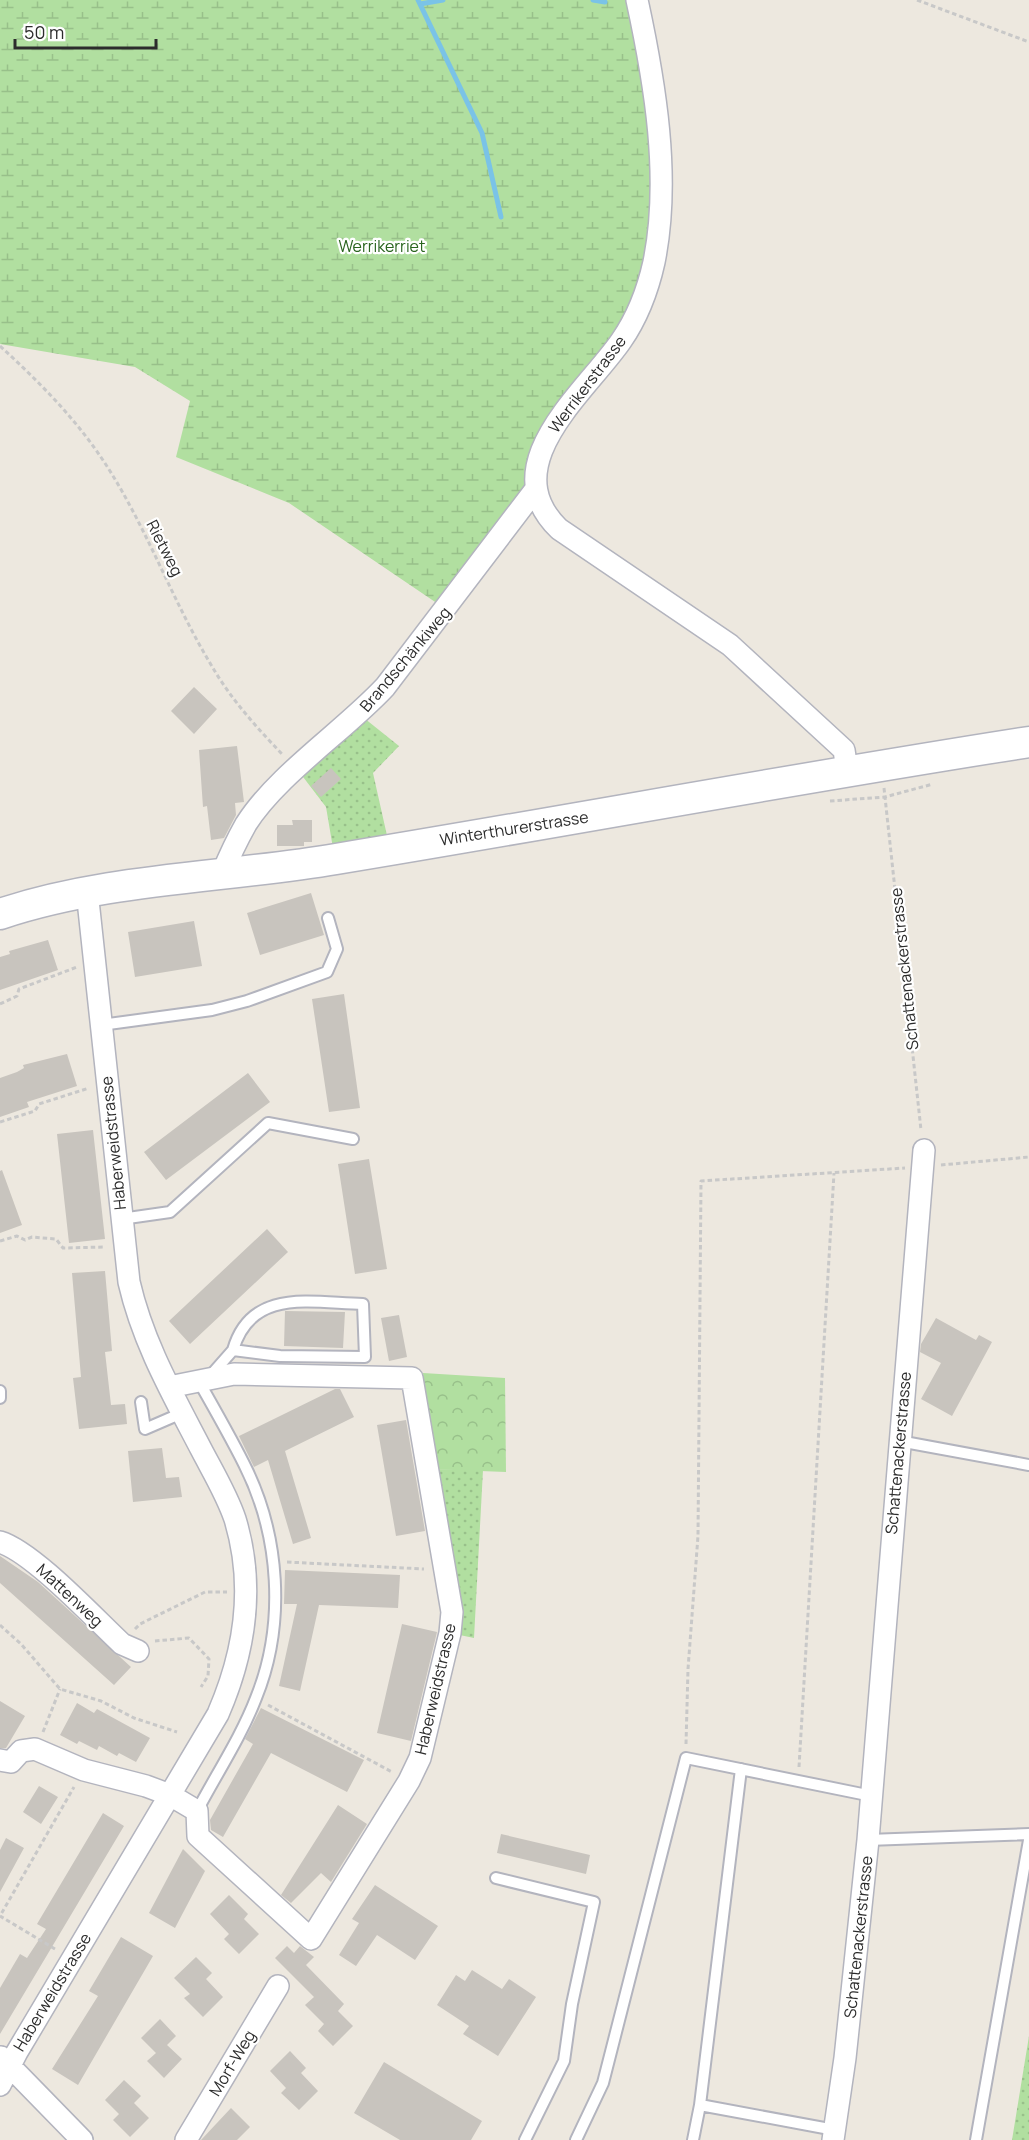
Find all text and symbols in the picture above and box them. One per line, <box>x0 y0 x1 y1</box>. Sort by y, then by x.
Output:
scale bar <box>15 12 156 50</box>
text: 50 m <box>24 20 64 44</box>
park label: Werrikerriet <box>339 235 425 257</box>
street label: Werrikerstrasse <box>543 331 631 437</box>
street label: Rietweg <box>141 516 189 580</box>
street label: Brandschänkiweg <box>355 602 455 716</box>
street label: Winterthurerstrasse <box>438 805 590 851</box>
street label: Schattenackerstrasse <box>885 887 923 1051</box>
street label: Haberweidstrasse <box>95 1075 131 1211</box>
street label: Schattenackerstrasse <box>880 1371 916 1535</box>
street label: Mattenweg <box>32 1558 108 1632</box>
street label: Haberweidstrasse <box>409 1621 461 1757</box>
street label: Schattenackerstrasse <box>839 1855 877 2019</box>
street label: Haberweidstrasse <box>8 1929 96 2055</box>
street label: Morf-Weg <box>204 2026 260 2100</box>

